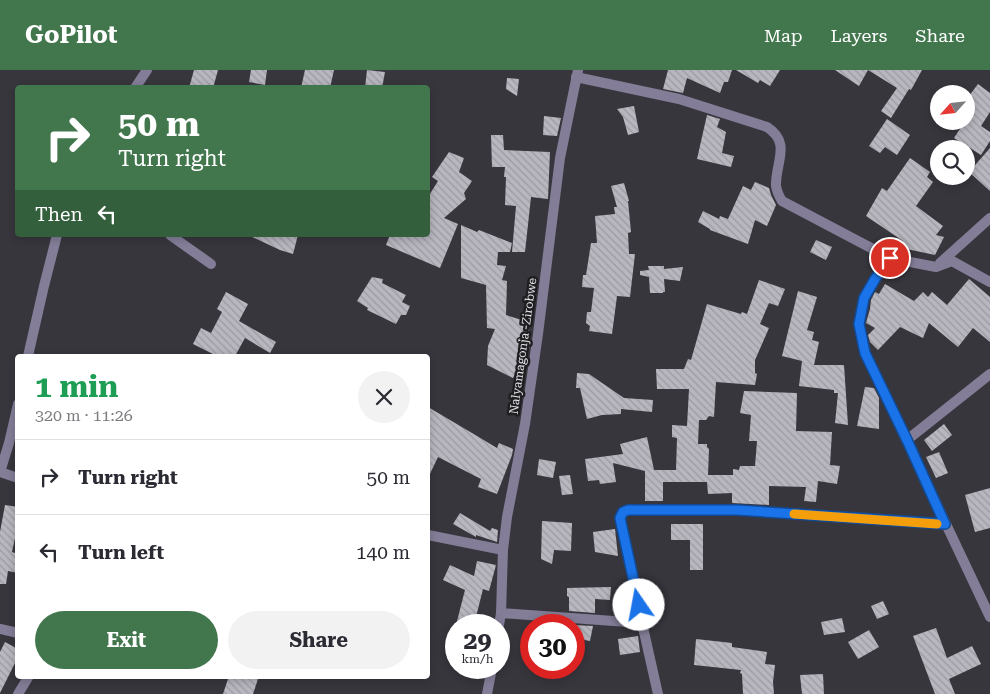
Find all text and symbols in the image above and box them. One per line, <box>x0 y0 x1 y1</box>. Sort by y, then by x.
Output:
text: GoPilot <box>25 21 117 49</box>
text: Map <box>764 25 803 46</box>
text: Layers <box>831 25 887 46</box>
text: Share <box>915 25 965 46</box>
north arrow <box>930 85 975 130</box>
map controls <box>930 85 975 185</box>
text: 50 m <box>118 104 200 145</box>
icon: right <box>35 105 100 170</box>
button: search <box>930 140 975 185</box>
text: Turn right <box>118 146 226 171</box>
icon: left <box>93 200 121 228</box>
text: Then <box>35 203 83 226</box>
pin <box>869 237 911 279</box>
icon: arrive <box>876 244 904 272</box>
street label: Nalyamagonja -Zirobwe <box>506 276 540 415</box>
text: 1 min <box>35 369 118 404</box>
button: close <box>358 371 410 423</box>
text: 320 m · 11:26 <box>35 406 133 425</box>
icon: right <box>35 463 63 491</box>
text: Turn right <box>78 466 178 489</box>
text: 50 m <box>367 466 410 489</box>
icon: left <box>35 538 63 566</box>
text: Turn left <box>78 541 164 564</box>
text: 140 m <box>356 541 410 564</box>
position arrow <box>612 578 664 630</box>
button: Exit <box>35 611 218 669</box>
button: Share <box>228 611 410 669</box>
speed limit sign: 30 <box>520 614 585 679</box>
text: 29 <box>463 626 492 655</box>
text: km/h <box>461 652 494 666</box>

